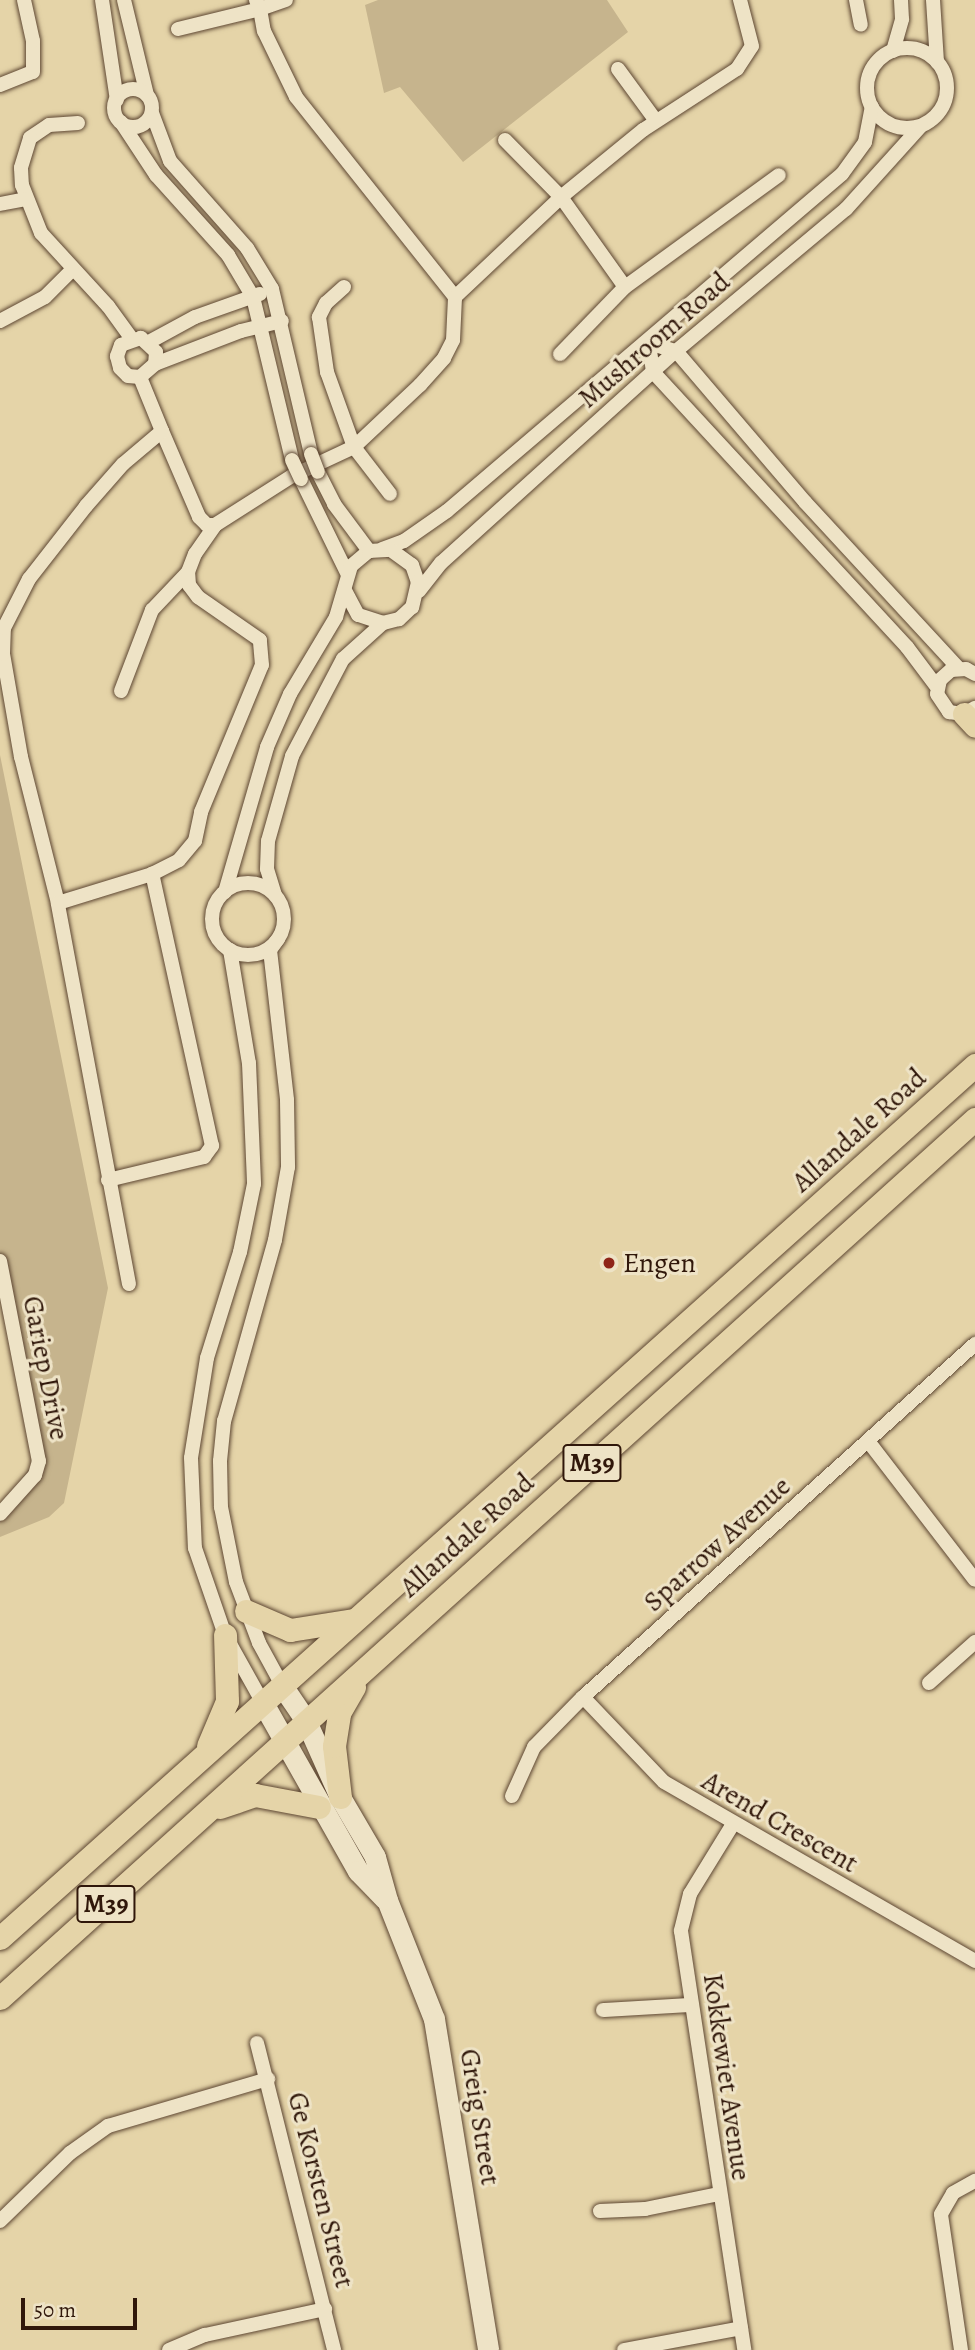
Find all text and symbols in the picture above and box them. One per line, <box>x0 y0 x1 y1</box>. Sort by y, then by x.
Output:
street label: Mushroom Road <box>571 265 737 415</box>
street label: Allandale Road <box>785 1061 933 1199</box>
place label: Engen <box>623 1246 696 1280</box>
marker: Engen <box>601 1255 617 1271</box>
street label: Gariep Drive <box>16 1293 76 1443</box>
road number: M39 <box>562 1440 622 1486</box>
street label: Allandale Road <box>393 1466 541 1604</box>
street label: Sparrow Avenue <box>637 1469 797 1619</box>
street label: Arend Crescent <box>696 1764 864 1880</box>
road number: M39 <box>76 1882 136 1926</box>
street label: Kokkewiet Avenue <box>696 1971 758 2183</box>
street label: Greig Street <box>453 2047 507 2187</box>
street label: Ge Korsten Street <box>280 2089 362 2291</box>
scale bar <box>24 2284 140 2328</box>
text: 50 m <box>34 2296 76 2324</box>

